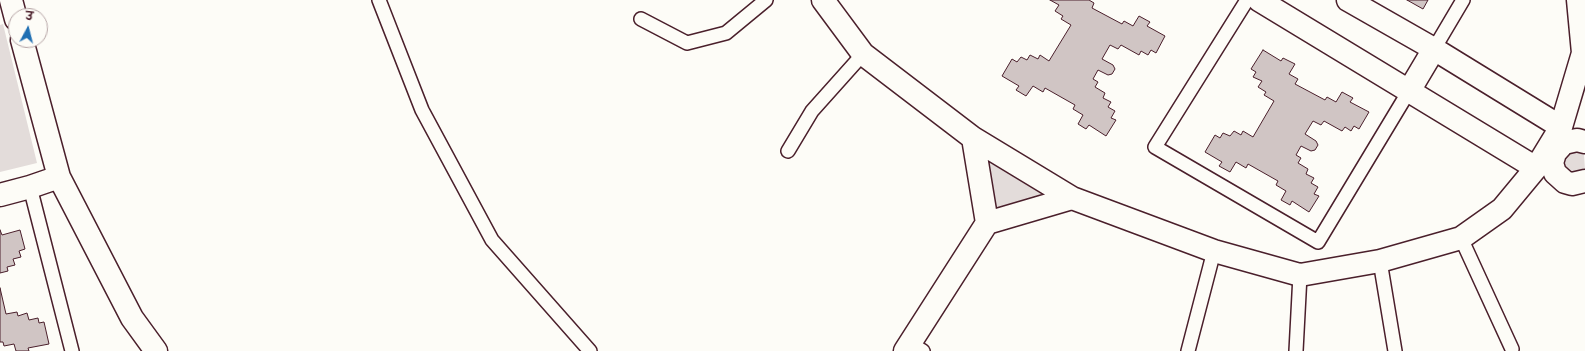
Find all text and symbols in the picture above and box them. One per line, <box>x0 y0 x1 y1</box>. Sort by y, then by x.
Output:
north arrow <box>8 8 48 48</box>
text: उ <box>25 9 34 24</box>

